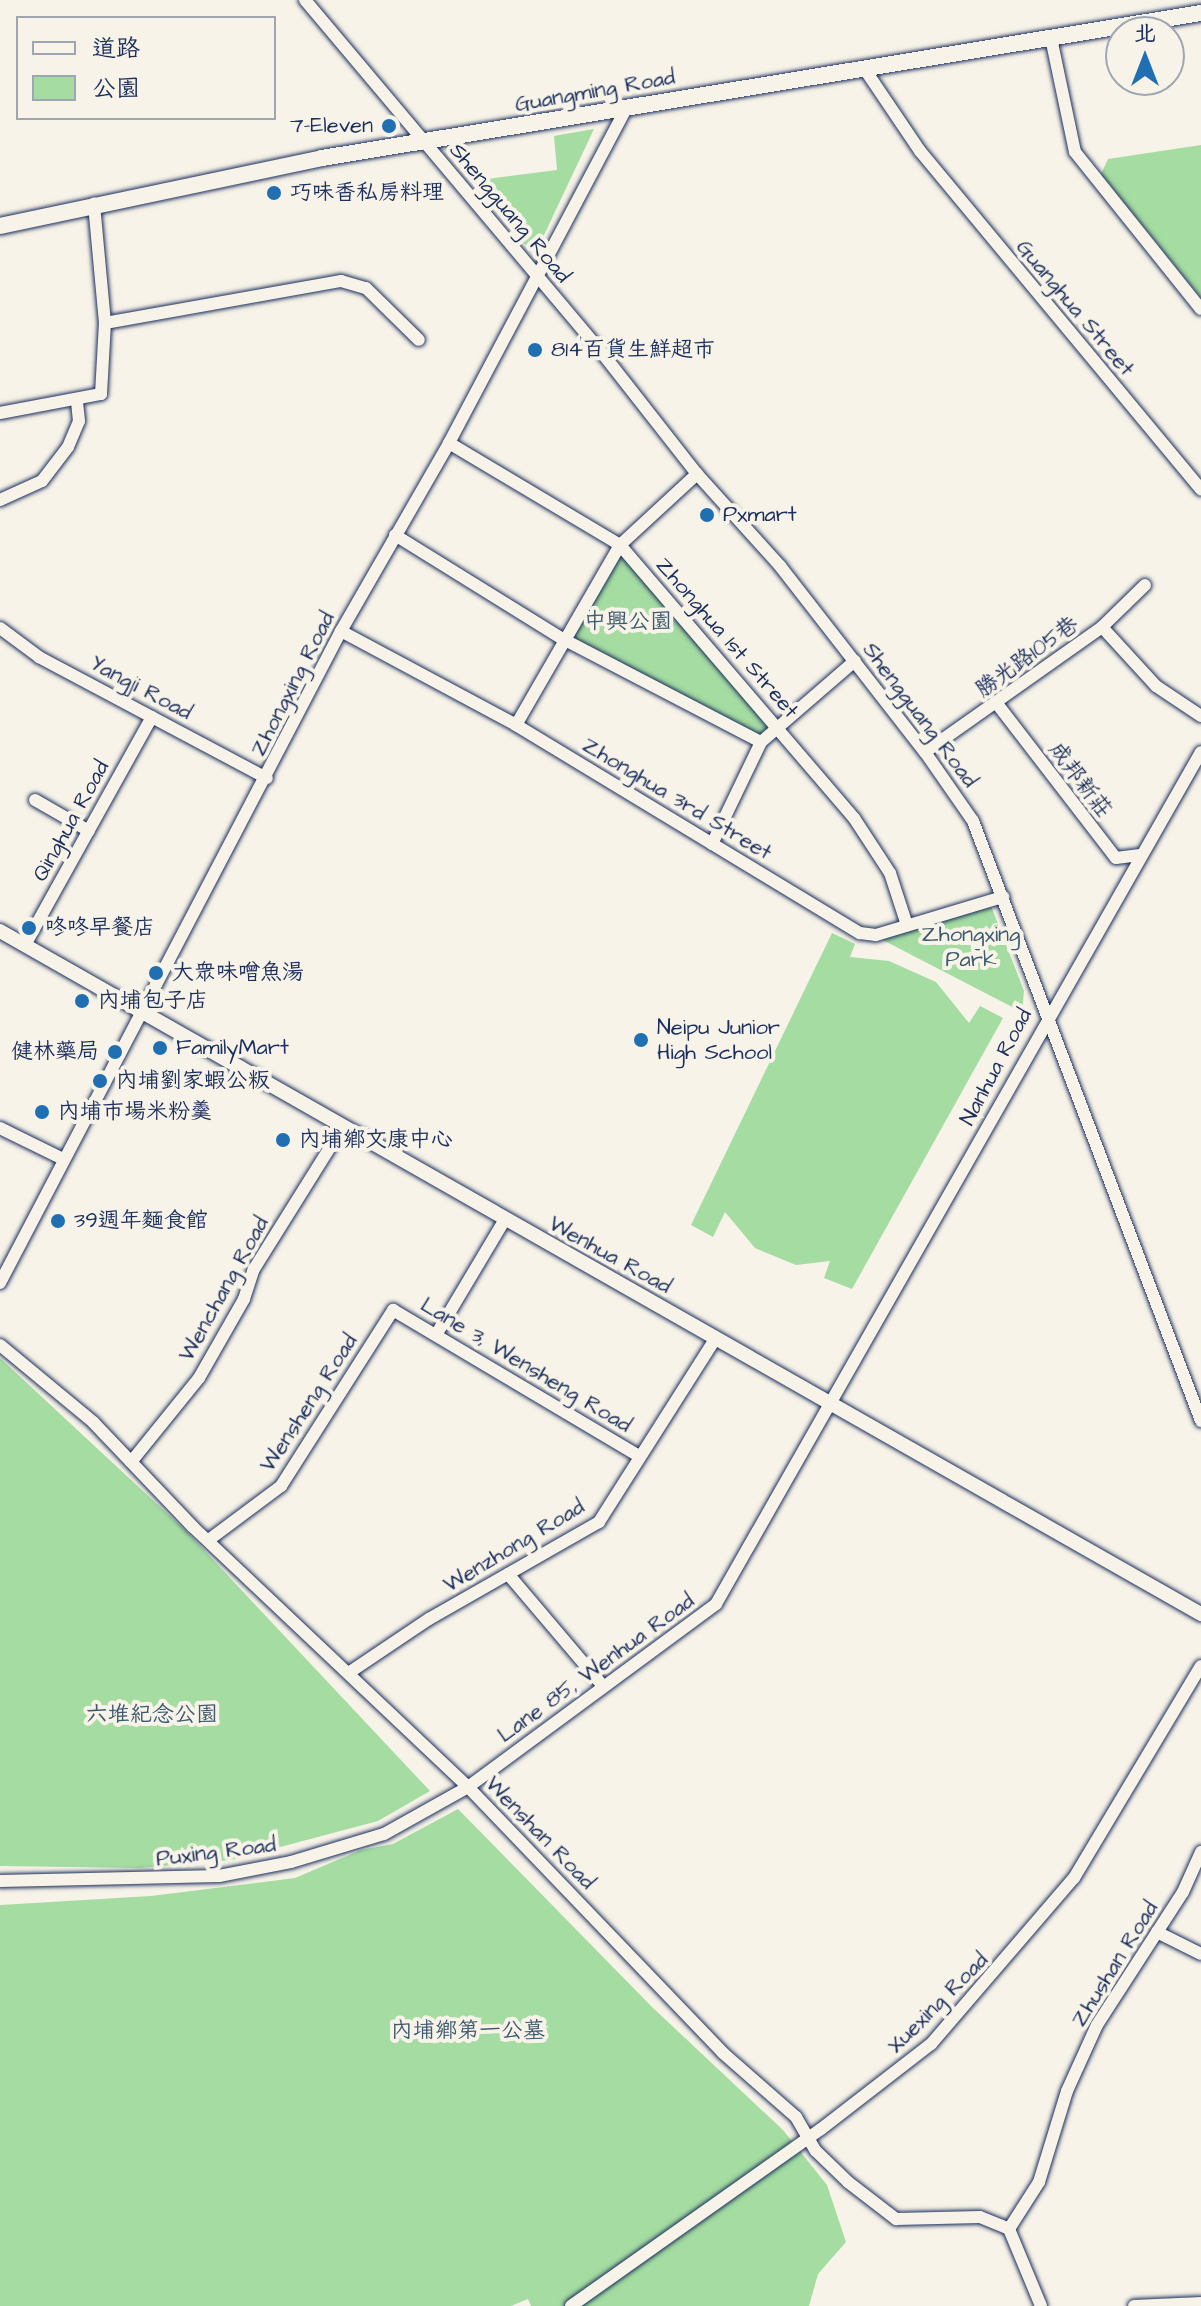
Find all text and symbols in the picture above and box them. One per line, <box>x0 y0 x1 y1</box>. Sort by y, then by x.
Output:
legend <box>16 16 276 120</box>
north arrow <box>1105 16 1185 96</box>
text: 北 <box>1134 18 1156 49</box>
text: 道路 <box>92 32 140 66</box>
street label: Guangming Road <box>513 64 677 118</box>
text: 公園 <box>92 72 140 106</box>
place label: 7-Eleven <box>290 113 373 139</box>
marker: 7-Eleven <box>380 117 398 135</box>
street label: Shengguang Road <box>444 138 576 288</box>
place label: 巧味香私房料理 <box>290 180 444 206</box>
marker: 巧味香私房料理 <box>265 184 283 202</box>
street label: Guanghua Street <box>1010 234 1140 382</box>
place label: 814百貨生鮮超市 <box>551 337 715 363</box>
marker: 814百貨生鮮超市 <box>526 341 544 359</box>
place label: Pxmart <box>723 502 797 528</box>
marker: Pxmart <box>698 506 716 524</box>
street label: Zhonghua 1st Street <box>650 552 804 724</box>
street label: Zhongxing Road <box>245 608 341 760</box>
park label: 中興公園 <box>584 609 672 635</box>
street label: 勝光路105巷 <box>971 611 1083 703</box>
street label: Shengguang Road <box>857 637 983 793</box>
street label: Yangji Road <box>85 650 197 726</box>
street label: Zhonghua 3rd Street <box>578 732 776 866</box>
street label: 成邦新莊 <box>1043 737 1117 823</box>
street label: Qinghua Road <box>27 756 115 886</box>
place label: 咚咚早餐店 <box>45 915 155 941</box>
marker: 咚咚早餐店 <box>20 919 38 937</box>
park label: Zhongxing Park <box>922 921 1020 972</box>
place label: 大衆味噌魚湯 <box>172 960 304 986</box>
marker: 大衆味噌魚湯 <box>147 964 165 982</box>
place label: 內埔包子店 <box>98 988 208 1014</box>
marker: 內埔包子店 <box>73 992 91 1010</box>
street label: Nanhua Road <box>954 1004 1038 1130</box>
place label: Neipu Junior High School <box>657 1014 780 1066</box>
marker: Neipu Junior High School <box>632 1031 650 1049</box>
place label: FamilyMart <box>176 1035 289 1061</box>
place label: 健林藥局 <box>11 1039 99 1065</box>
marker: FamilyMart <box>151 1039 169 1057</box>
marker: 健林藥局 <box>106 1043 124 1061</box>
place label: 內埔劉家蝦公粄 <box>116 1068 270 1094</box>
marker: 內埔劉家蝦公粄 <box>91 1072 109 1090</box>
place label: 內埔市場米粉羹 <box>58 1099 212 1125</box>
marker: 內埔市場米粉羹 <box>33 1103 51 1121</box>
place label: 內埔鄉文康中心 <box>299 1127 453 1153</box>
marker: 內埔鄉文康中心 <box>274 1131 292 1149</box>
place label: 39週年麵食館 <box>74 1208 208 1234</box>
street label: Wenhua Road <box>544 1210 676 1300</box>
marker: 39週年麵食館 <box>49 1212 67 1230</box>
street label: Wenchang Road <box>173 1212 275 1366</box>
street label: Lane 3, Wensheng Road <box>416 1292 636 1438</box>
street label: Wensheng Road <box>255 1329 363 1477</box>
street label: Wenzhong Road <box>439 1494 589 1598</box>
street label: Lane 85, Wenhua Road <box>492 1588 700 1748</box>
park label: 六堆紀念公園 <box>86 1702 218 1728</box>
street label: Wenshan Road <box>479 1771 601 1895</box>
street label: Puxing Road <box>155 1832 277 1872</box>
street label: Zhushan Road <box>1066 1896 1164 2032</box>
street label: Xuexing Road <box>882 1947 994 2059</box>
park label: 內埔鄉第一公墓 <box>391 2018 545 2044</box>

